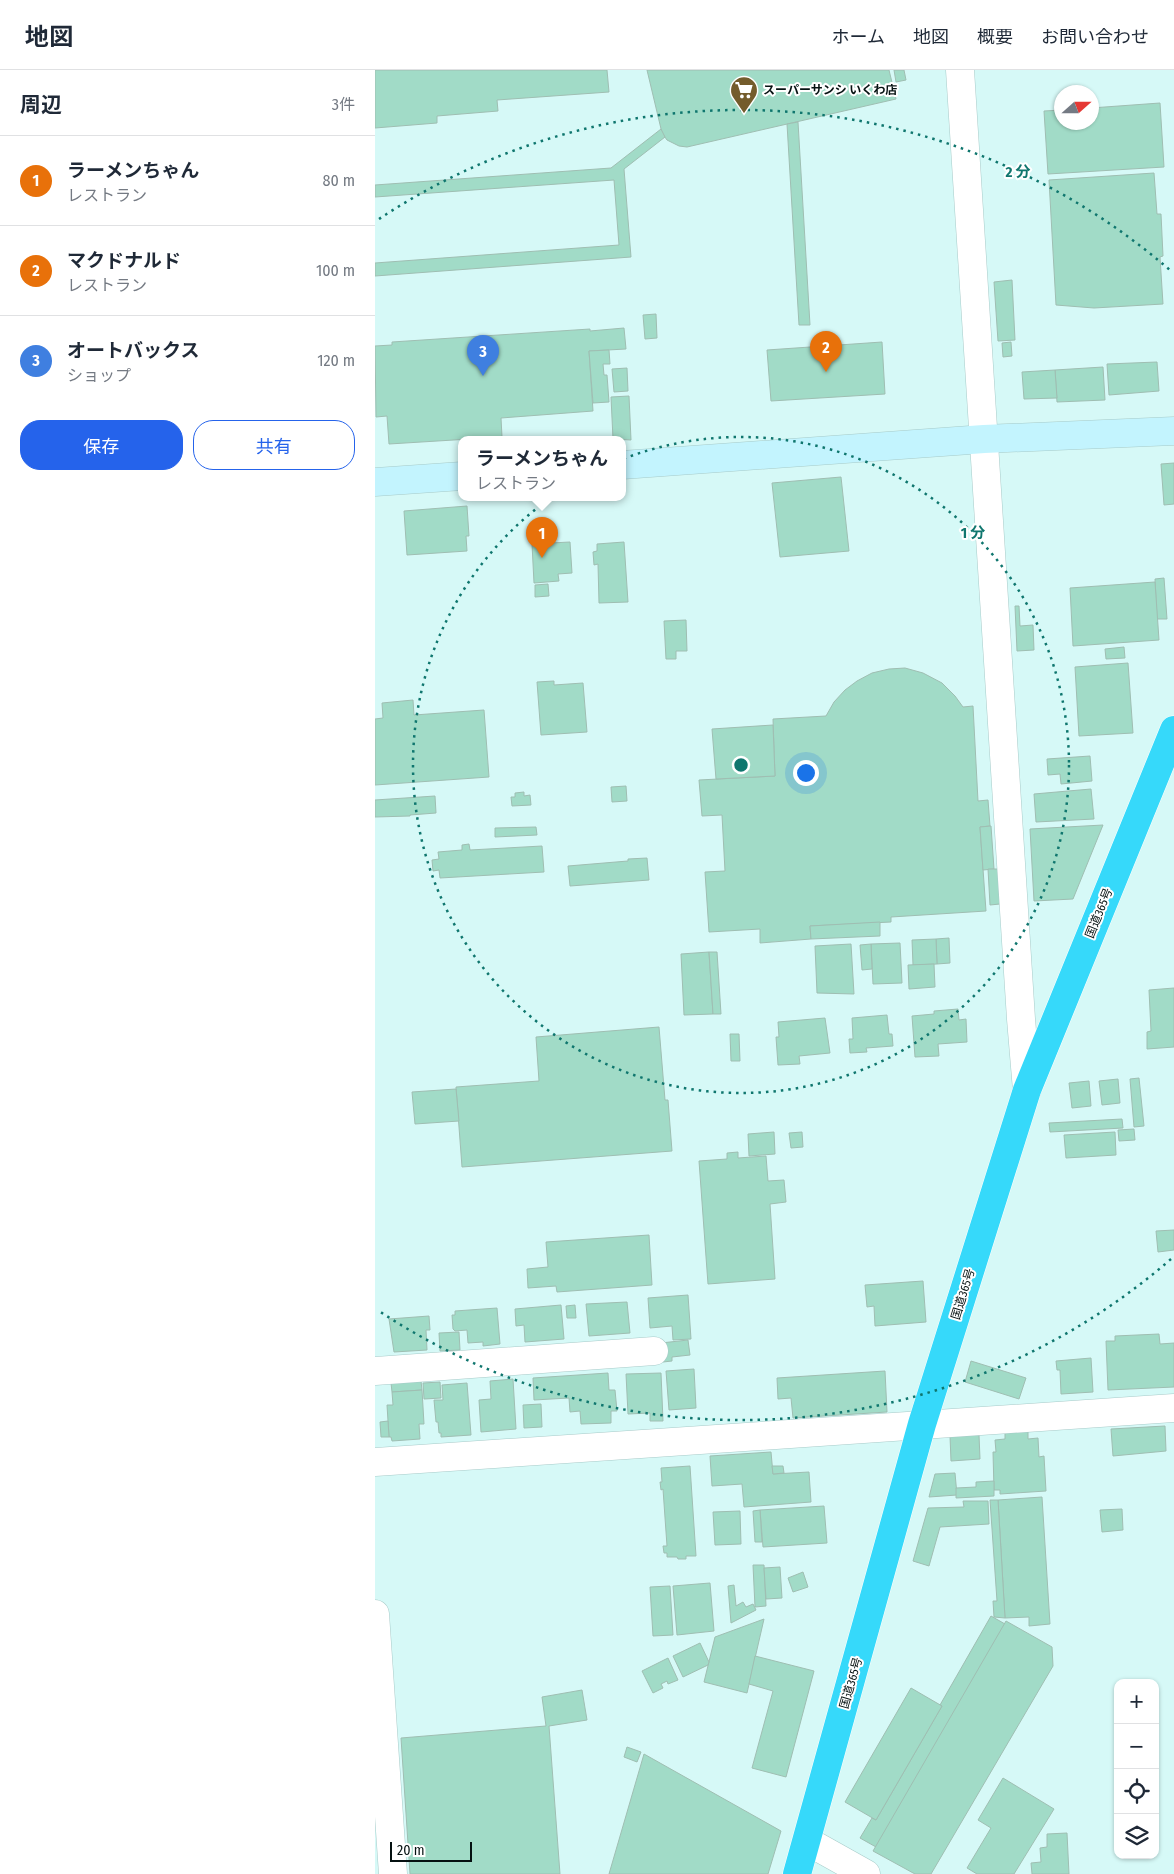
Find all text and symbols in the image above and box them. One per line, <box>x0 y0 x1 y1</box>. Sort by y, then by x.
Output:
text: 地図 <box>25 23 73 51</box>
text: ホーム <box>832 26 885 48</box>
text: 地図 <box>913 26 949 48</box>
text: 概要 <box>977 26 1013 48</box>
text: お問い合わせ <box>1041 26 1149 48</box>
supermarket icon: スーパーサンシ いくわ店 <box>729 75 759 114</box>
place label: スーパーサンシ いくわ店 <box>763 83 897 97</box>
north arrow <box>1054 85 1099 130</box>
text: 周辺 <box>20 92 62 118</box>
text: 3件 <box>332 95 355 114</box>
text: ラーメンちゃん <box>67 159 199 182</box>
text: 2 分 <box>1004 163 1031 181</box>
text: 1 <box>33 171 39 190</box>
text: 80 m <box>323 171 355 190</box>
text: レストラン <box>67 186 147 205</box>
text: マクドナルド <box>67 249 181 272</box>
text: 2 <box>32 261 40 280</box>
text: 100 m <box>316 261 355 280</box>
text: レストラン <box>67 276 147 295</box>
pin: 2 <box>810 331 842 372</box>
pin: 3 <box>467 335 499 376</box>
text: オートバックス <box>67 339 199 362</box>
text: 3 <box>32 351 40 370</box>
text: 120 m <box>317 351 355 370</box>
text: ショップ <box>67 366 131 385</box>
button: 保存 <box>20 420 183 470</box>
button: 共有 <box>193 420 355 470</box>
popup <box>458 436 626 501</box>
text: ラーメンちゃん <box>476 447 608 470</box>
text: レストラン <box>476 474 556 493</box>
pin: 1 <box>526 517 558 558</box>
text: 1 分 <box>961 524 985 542</box>
centre of rings <box>732 756 750 774</box>
your location <box>793 760 819 786</box>
street label: 国道365号 <box>1083 886 1115 940</box>
street label: 国道365号 <box>949 1267 977 1321</box>
street label: 国道365号 <box>837 1656 865 1710</box>
map controls <box>1114 1679 1159 1859</box>
button: + <box>1114 1679 1159 1724</box>
button: − <box>1114 1724 1159 1769</box>
button: locate <box>1114 1769 1159 1814</box>
button: layers <box>1114 1814 1159 1859</box>
scale bar <box>390 1839 473 1862</box>
text: 20 m <box>397 1842 425 1859</box>

